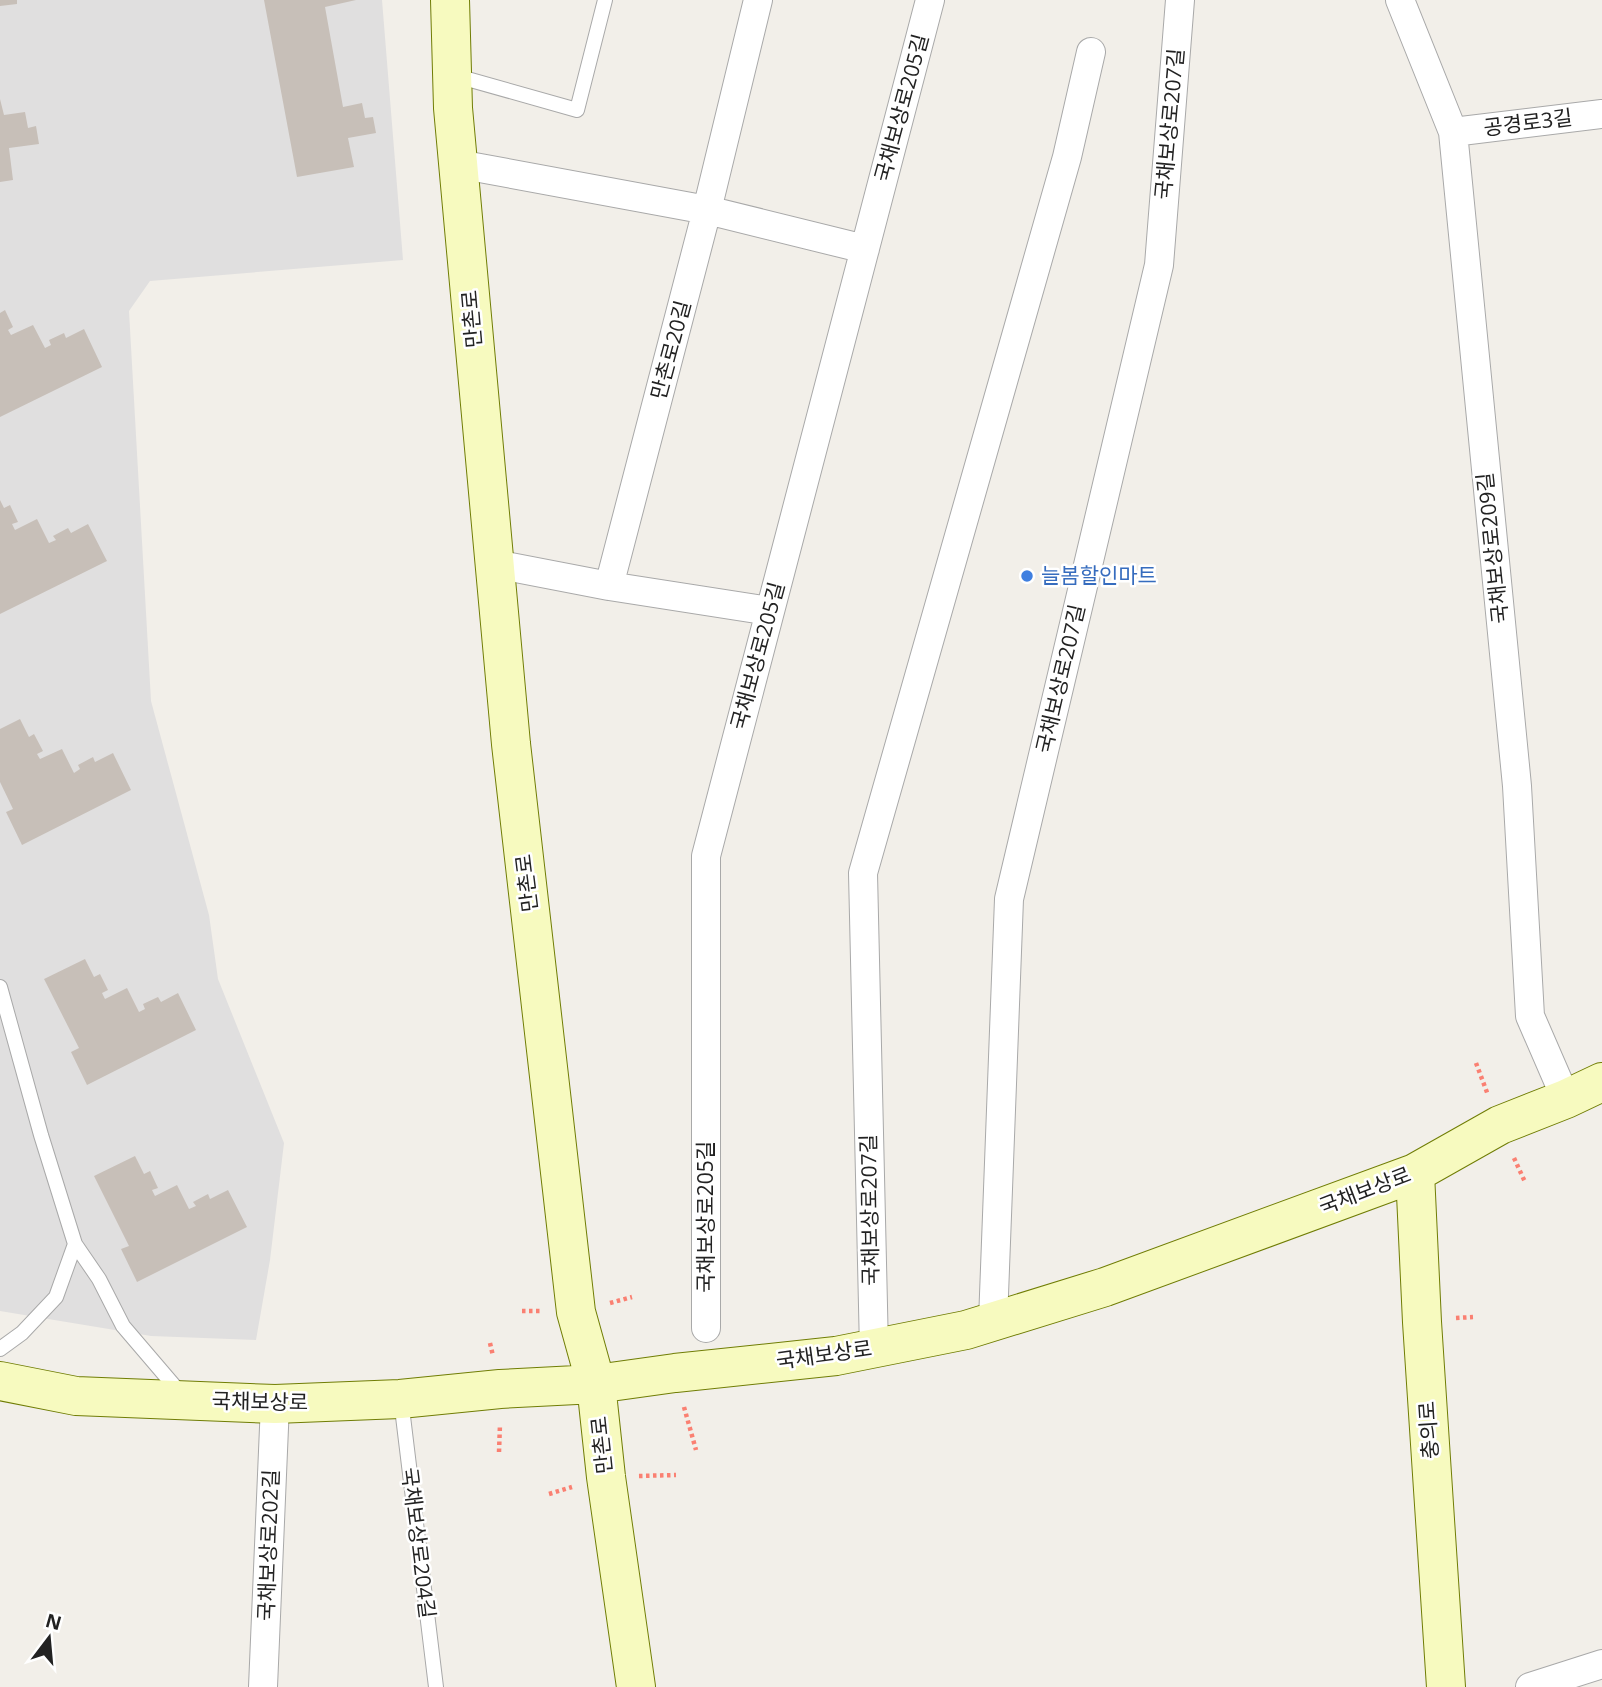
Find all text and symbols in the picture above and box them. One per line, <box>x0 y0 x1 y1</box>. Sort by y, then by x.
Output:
street label: 국채보상로205길 <box>868 31 934 185</box>
street label: 국채보상로207길 <box>1148 47 1190 201</box>
street label: 공경로3길 <box>1482 103 1574 141</box>
street label: 만촌로 <box>455 289 487 349</box>
street label: 만촌로20길 <box>643 297 697 402</box>
street label: 국채보상로209길 <box>1470 471 1514 625</box>
place label: 늘봄할인마트 <box>1041 561 1157 589</box>
marker: 늘봄할인마트 <box>1019 568 1035 584</box>
street label: 국채보상로205길 <box>724 579 790 733</box>
street label: 국채보상로207길 <box>1029 602 1091 756</box>
street label: 만촌로 <box>509 853 543 914</box>
street label: 국채보상로207길 <box>854 1134 884 1286</box>
street label: 국채보상로205길 <box>691 1141 719 1293</box>
street label: 국채보상로 <box>1315 1160 1415 1220</box>
street label: 국채보상로 <box>774 1333 874 1375</box>
street label: 국채보상로 <box>211 1386 309 1416</box>
street label: 충의로 <box>1412 1400 1444 1460</box>
street label: 만촌로 <box>584 1415 618 1475</box>
street label: 국채보상로204길 <box>396 1466 442 1620</box>
street label: 국채보상로202길 <box>251 1469 285 1621</box>
north arrow <box>14 1603 84 1673</box>
text: N <box>43 1607 65 1636</box>

